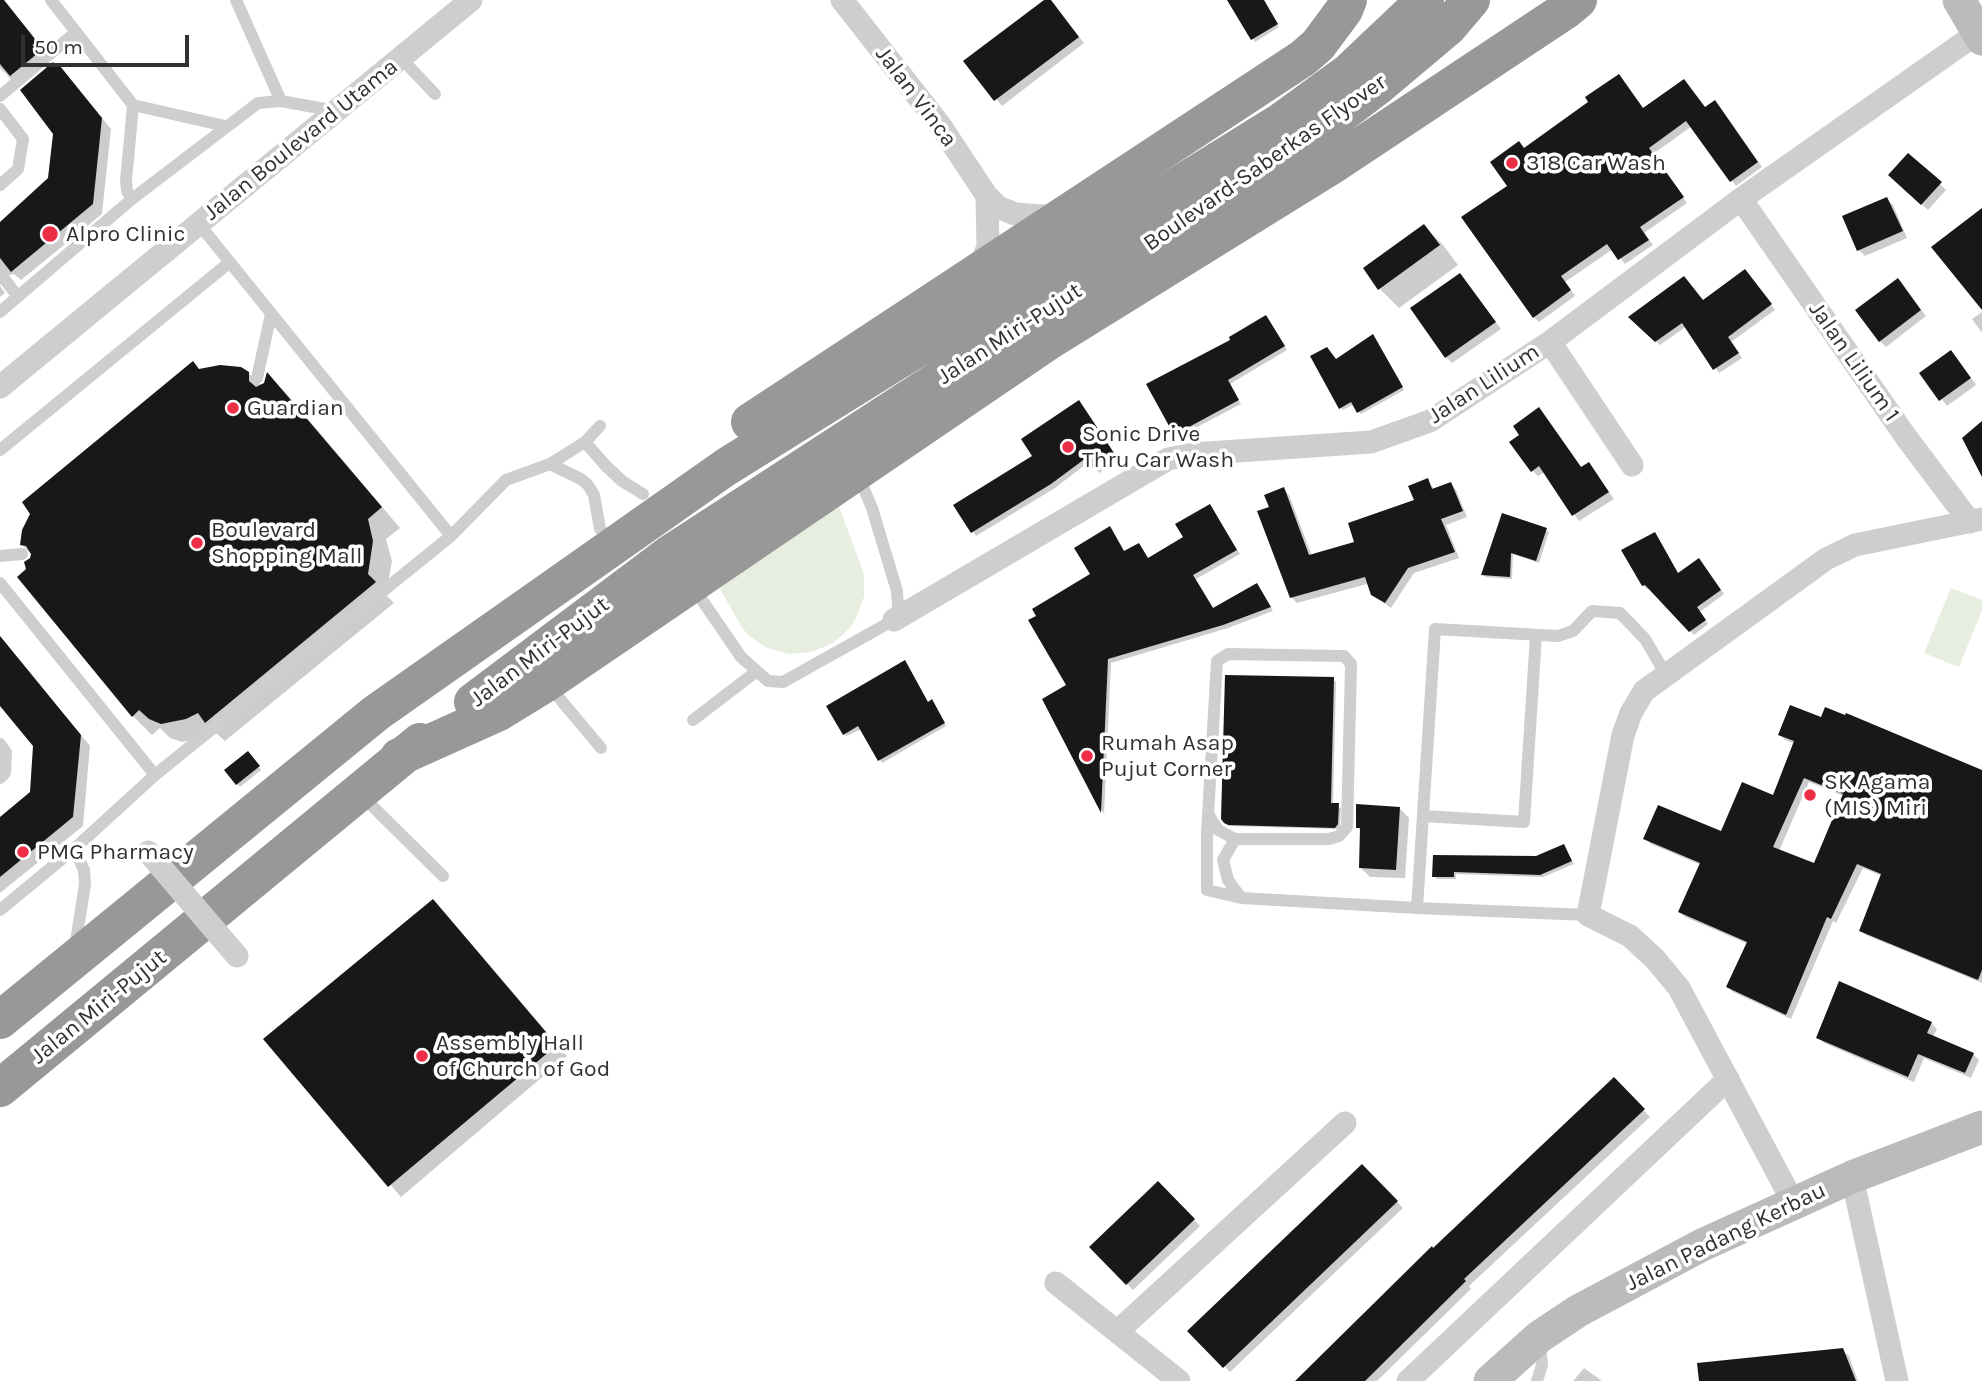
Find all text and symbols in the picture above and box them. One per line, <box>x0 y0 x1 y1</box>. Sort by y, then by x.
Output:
scale bar <box>24 21 192 65</box>
text: 50 m <box>34 35 83 59</box>
street label: Jalan Vinca <box>869 41 963 153</box>
street label: Jalan Boulevard Utama <box>198 53 404 227</box>
street label: Boulevard-Saberkas Flyover <box>1138 68 1392 258</box>
place label: 318 Car Wash <box>1526 149 1666 177</box>
marker: 318 Car Wash <box>1504 155 1520 171</box>
place label: Alpro Clinic <box>66 220 185 248</box>
marker: Alpro Clinic <box>40 224 60 244</box>
street label: Jalan Miri-Pujut <box>933 277 1087 391</box>
street label: Jalan Lilium 1 <box>1803 297 1905 427</box>
street label: Jalan Lilium <box>1423 338 1545 430</box>
place label: Guardian <box>247 394 344 422</box>
marker: Guardian <box>225 400 241 416</box>
place label: Sonic Drive Thru Car Wash <box>1082 420 1234 474</box>
marker: Sonic Drive Thru Car Wash <box>1060 439 1076 455</box>
place label: Boulevard Shopping Mall <box>211 516 362 570</box>
marker: Boulevard Shopping Mall <box>189 535 205 551</box>
street label: Jalan Miri-Pujut <box>465 591 615 713</box>
place label: Rumah Asap Pujut Corner <box>1101 729 1234 783</box>
marker: Rumah Asap Pujut Corner <box>1079 748 1095 764</box>
place label: SK Agama (MIS) Miri <box>1824 768 1930 822</box>
marker: SK Agama (MIS) Miri <box>1802 787 1818 803</box>
place label: PMG Pharmacy <box>37 838 194 866</box>
marker: PMG Pharmacy <box>15 844 31 860</box>
street label: Jalan Miri-Pujut <box>26 944 172 1070</box>
place label: Assembly Hall of Church of God <box>436 1029 610 1083</box>
marker: Assembly Hall of Church of God <box>414 1048 430 1064</box>
street label: Jalan Padang Kerbau <box>1622 1177 1830 1297</box>

